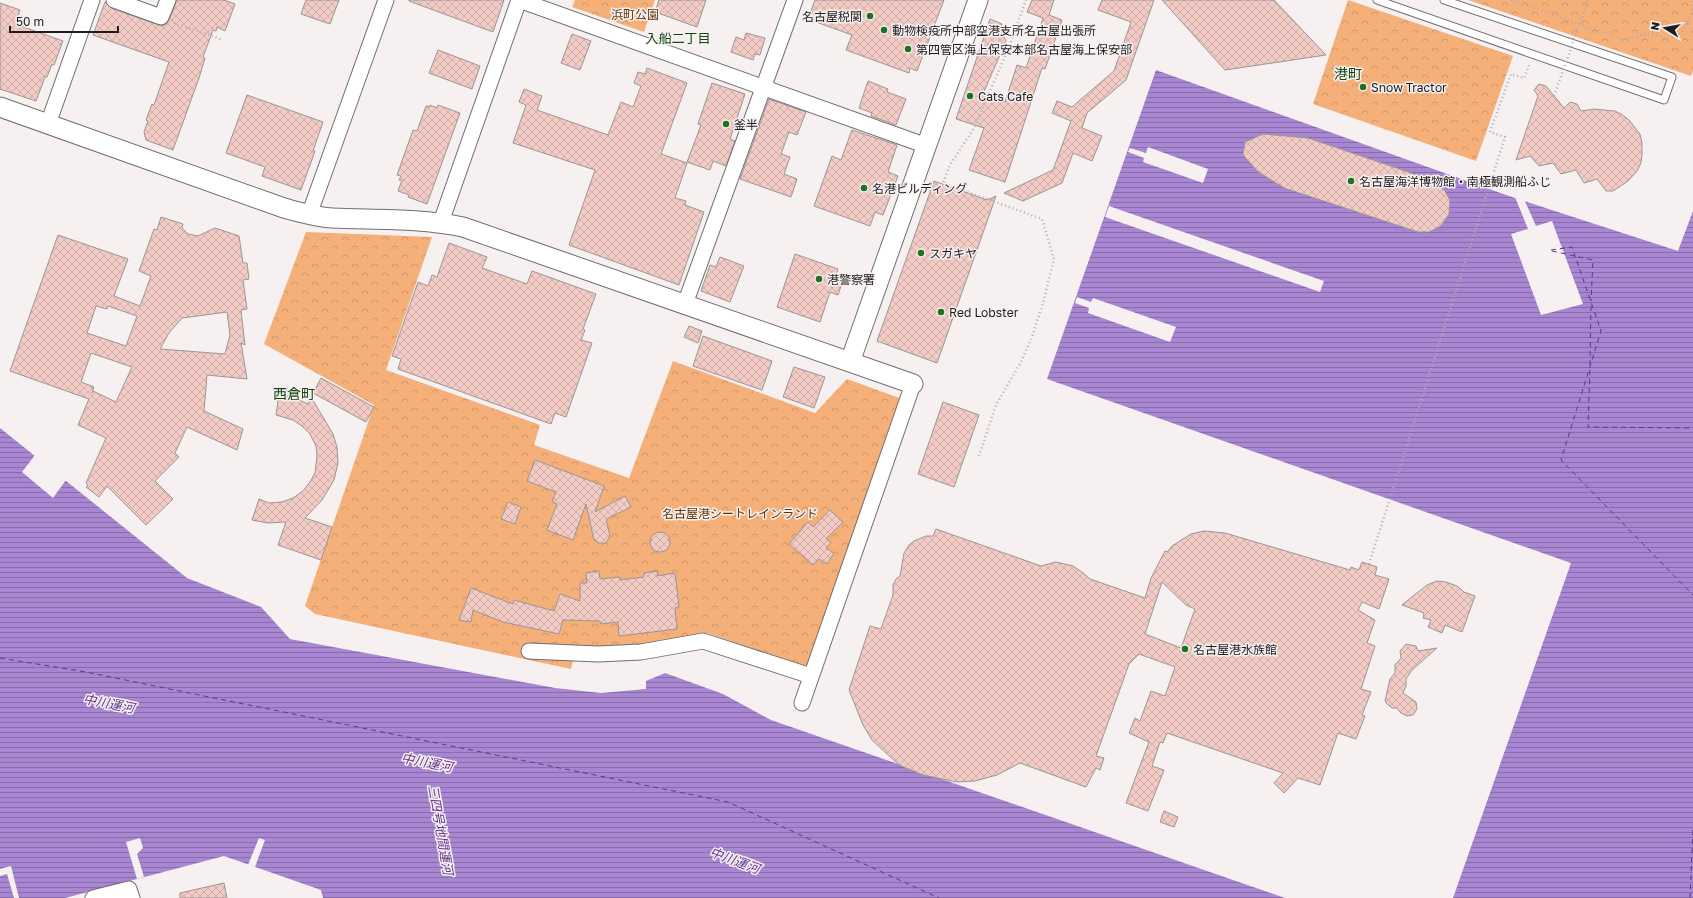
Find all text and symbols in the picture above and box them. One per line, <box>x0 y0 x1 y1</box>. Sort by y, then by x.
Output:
park label: 浜町公園 <box>611 7 659 22</box>
scale bar <box>10 8 118 34</box>
north arrow <box>1645 8 1685 48</box>
place label: 名古屋税関 <box>802 9 862 24</box>
marker: 名古屋税関 <box>865 11 875 21</box>
text: 50 m <box>16 14 44 29</box>
text: N <box>1648 21 1662 31</box>
place label: 動物検疫所中部空港支所名古屋出張所 <box>892 23 1096 38</box>
marker: 動物検疫所中部空港支所名古屋出張所 <box>879 25 889 35</box>
district label: 入船二丁目 <box>645 30 711 46</box>
place label: 第四管区海上保安本部名古屋海上保安部 <box>916 42 1132 57</box>
marker: 第四管区海上保安本部名古屋海上保安部 <box>903 44 913 54</box>
district label: 港町 <box>1334 65 1362 82</box>
place label: Snow Tractor <box>1371 80 1447 95</box>
marker: Snow Tractor <box>1358 82 1368 92</box>
place label: Cats Cafe <box>978 89 1033 104</box>
marker: Cats Cafe <box>965 91 975 101</box>
place label: 釜半 <box>734 117 758 132</box>
marker: 釜半 <box>721 119 731 129</box>
place label: 名古屋海洋博物館・南極観測船ふじ <box>1359 174 1551 189</box>
marker: 名古屋海洋博物館・南極観測船ふじ <box>1346 176 1356 186</box>
place label: 名港ビルディング <box>872 181 967 196</box>
marker: 名港ビルディング <box>859 183 869 193</box>
place label: スガキヤ <box>929 246 977 261</box>
marker: スガキヤ <box>916 248 926 258</box>
place label: 港警察署 <box>827 272 875 287</box>
marker: 港警察署 <box>814 274 824 284</box>
place label: Red Lobster <box>949 305 1019 320</box>
marker: Red Lobster <box>936 307 946 317</box>
district label: 西倉町 <box>273 385 315 402</box>
park label: 名古屋港シートレインランド <box>662 506 818 521</box>
place label: 名古屋港水族館 <box>1193 642 1277 657</box>
marker: 名古屋港水族館 <box>1180 644 1190 654</box>
water label: 中川運河 <box>82 690 139 716</box>
water label: 中川運河 <box>400 749 457 775</box>
water label: 三四号地間運河 <box>425 784 457 879</box>
water label: 中川運河 <box>708 844 765 877</box>

